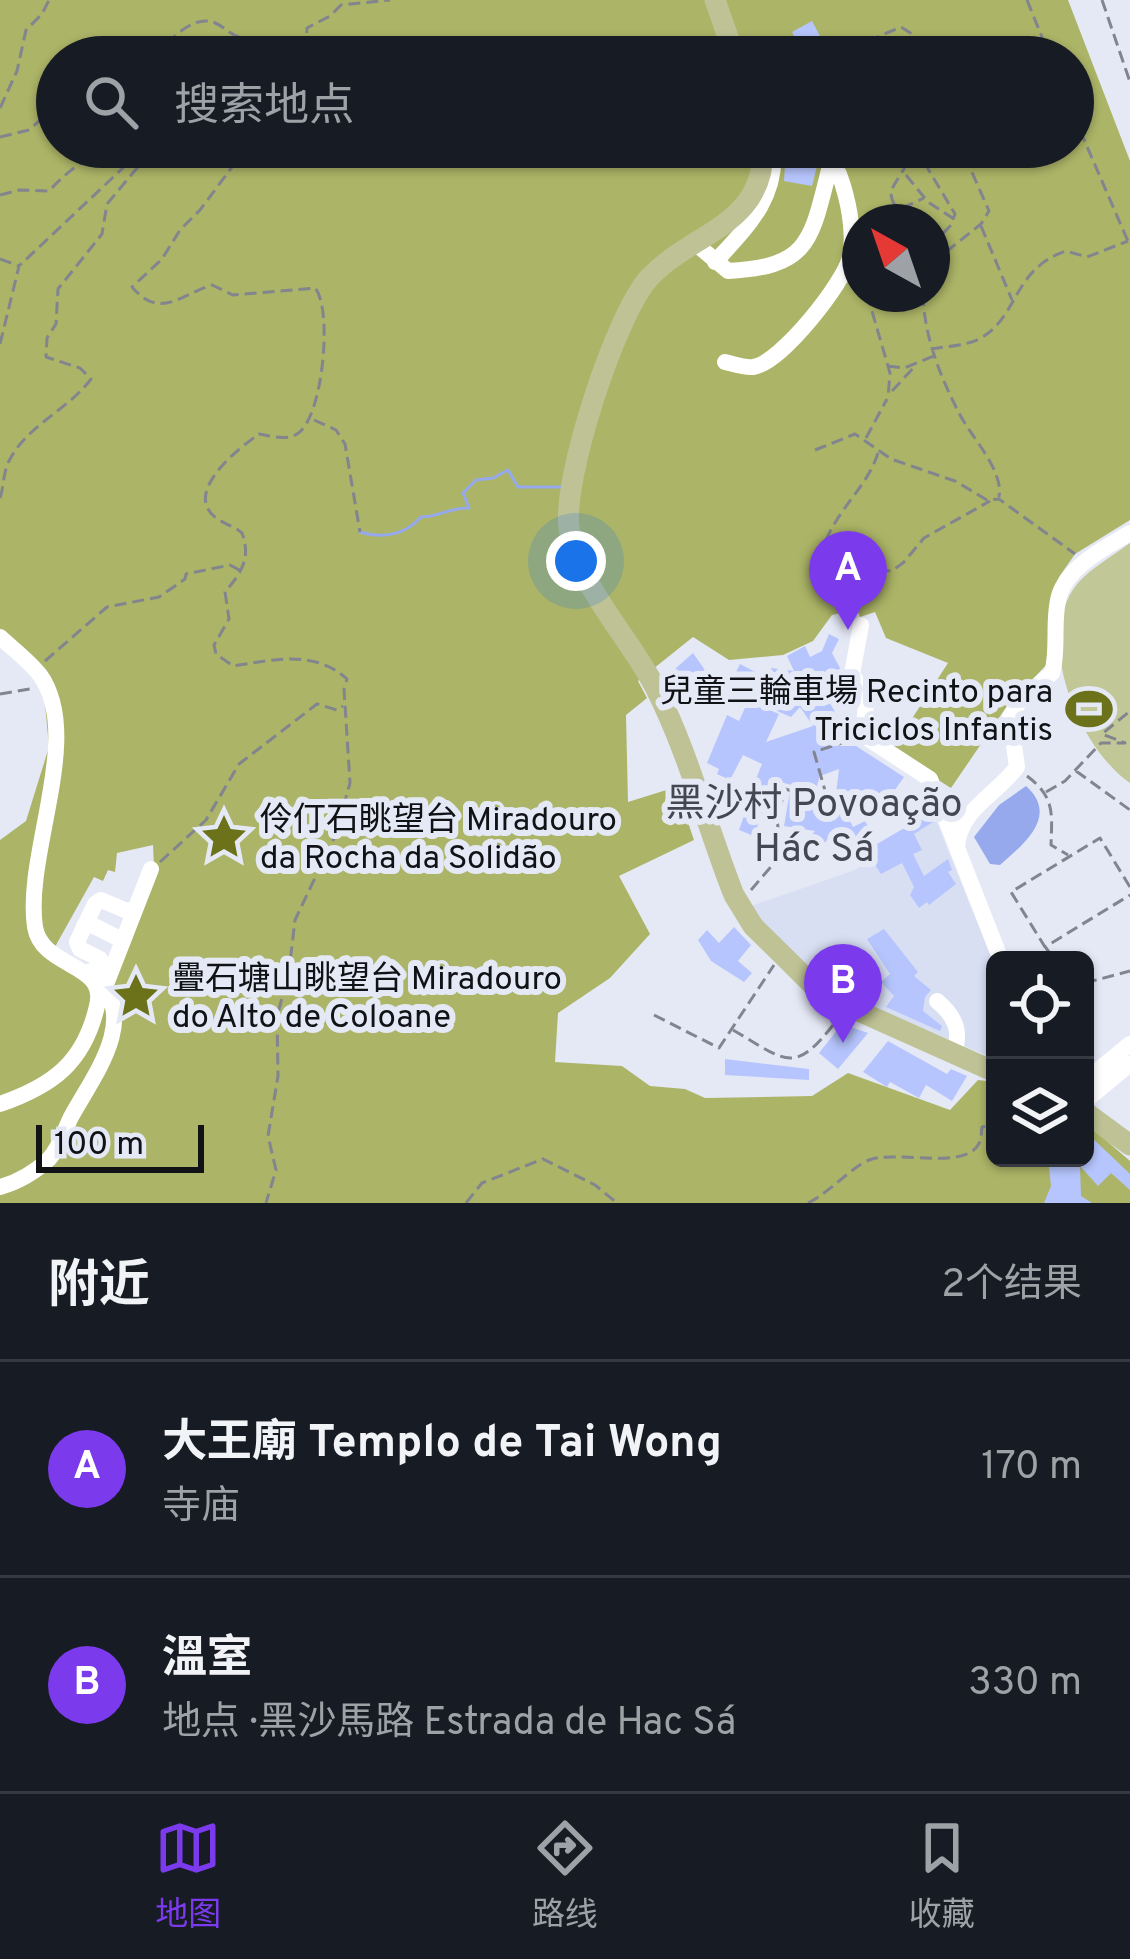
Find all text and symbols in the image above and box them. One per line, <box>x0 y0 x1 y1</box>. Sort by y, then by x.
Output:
search box <box>36 36 1094 168</box>
icon: search <box>78 69 144 135</box>
text: 搜索地点 <box>174 80 354 137</box>
north arrow <box>842 204 950 312</box>
your location <box>546 531 606 591</box>
pin: A <box>809 531 887 630</box>
place label: 兒童三輪車場 Recinto para Triciclos Infantis <box>660 673 1053 753</box>
sports icon: 兒童三輪車場 Recinto para Triciclos Infantis <box>1064 684 1114 734</box>
district label: 黑沙村 Povoação Hác Sá <box>666 782 963 876</box>
place label: 伶仃石眺望台 Miradouro da Rocha da Solidão <box>260 801 617 881</box>
place icon: 伶仃石眺望台 Miradouro da Rocha da Solidão <box>199 812 249 862</box>
pin: B <box>804 944 882 1043</box>
map controls <box>986 951 1094 1167</box>
button: locate <box>986 951 1094 1059</box>
place label: 疊石塘山眺望台 Miradouro do Alto de Coloane <box>172 960 562 1040</box>
place icon: 疊石塘山眺望台 Miradouro do Alto de Coloane <box>111 971 161 1021</box>
button: layers <box>986 1059 1094 1167</box>
scale bar <box>36 1119 204 1172</box>
text: 100 m <box>54 1125 144 1167</box>
text: 附近 <box>48 1256 150 1321</box>
text: 2个结果 <box>941 1262 1082 1311</box>
text: 大王廟 Templo de Tai Wong <box>162 1416 722 1473</box>
text: A <box>73 1444 101 1493</box>
text: 170 m <box>981 1444 1082 1493</box>
text: 寺庙 <box>162 1484 240 1533</box>
text: 溫室 <box>162 1632 252 1689</box>
text: B <box>74 1660 100 1709</box>
text: 330 m <box>968 1660 1082 1709</box>
text: 地点 · 黑沙馬路 Estrada de Hac Sá <box>162 1700 736 1749</box>
tab: 地图 <box>155 1815 221 1938</box>
tab: 路线 <box>532 1815 598 1938</box>
tab: 收藏 <box>909 1815 975 1938</box>

